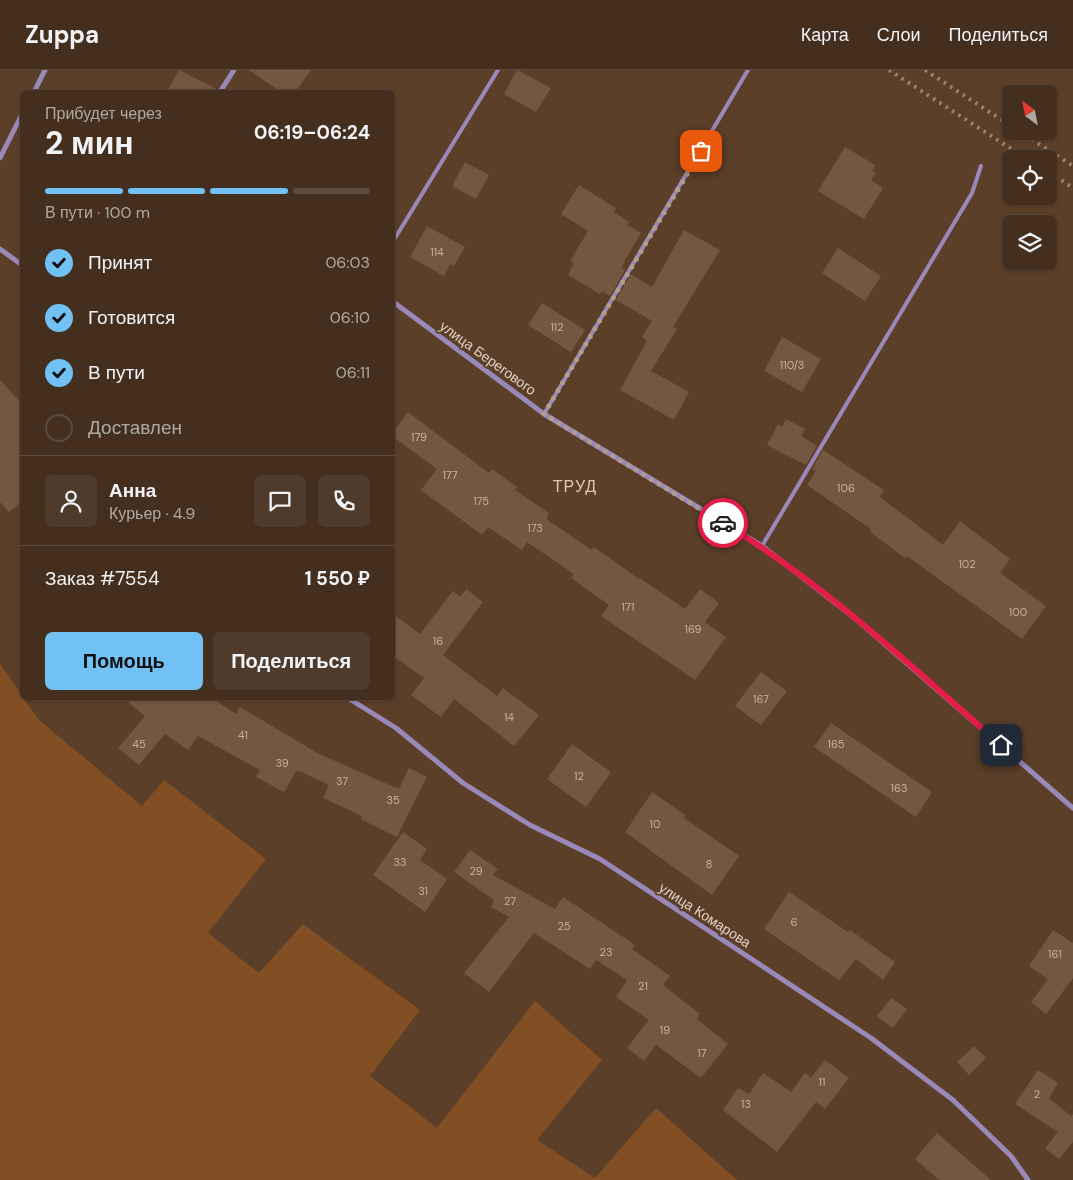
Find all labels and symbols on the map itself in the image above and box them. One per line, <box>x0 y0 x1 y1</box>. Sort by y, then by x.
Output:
north arrow <box>1002 85 1058 140</box>
pin <box>680 130 722 172</box>
house number: 114 <box>430 245 444 259</box>
street label: улица Берегового <box>436 317 540 399</box>
house number: 112 <box>550 320 564 334</box>
house number: 110/3 <box>780 358 804 372</box>
house number: 179 <box>411 430 427 444</box>
house number: 177 <box>442 468 458 482</box>
district label: ТРУД <box>553 476 597 497</box>
house number: 106 <box>837 481 855 495</box>
house number: 175 <box>473 494 489 508</box>
courier <box>698 498 748 548</box>
house number: 173 <box>527 521 543 535</box>
house number: 102 <box>958 557 976 571</box>
house number: 171 <box>622 600 634 614</box>
house number: 100 <box>1009 605 1027 619</box>
house number: 169 <box>684 622 702 636</box>
house number: 16 <box>433 634 443 648</box>
house number: 167 <box>753 692 769 706</box>
house number: 14 <box>504 710 514 724</box>
pin <box>980 724 1022 766</box>
house number: 41 <box>238 728 248 742</box>
house number: 45 <box>132 737 146 751</box>
house number: 165 <box>828 737 845 751</box>
house number: 39 <box>275 756 289 770</box>
house number: 12 <box>574 769 584 783</box>
house number: 37 <box>336 774 348 788</box>
house number: 163 <box>891 781 907 795</box>
house number: 35 <box>386 793 400 807</box>
house number: 10 <box>650 817 660 831</box>
house number: 33 <box>393 855 407 869</box>
house number: 8 <box>706 857 712 871</box>
house number: 29 <box>469 864 483 878</box>
street label: улица Комарова <box>656 879 755 952</box>
house number: 31 <box>418 884 428 898</box>
house number: 27 <box>504 894 516 908</box>
house number: 6 <box>791 915 798 929</box>
house number: 25 <box>557 919 571 933</box>
house number: 23 <box>600 945 612 959</box>
house number: 161 <box>1048 947 1062 961</box>
house number: 21 <box>638 979 648 993</box>
house number: 19 <box>660 1023 670 1037</box>
house number: 17 <box>697 1046 707 1060</box>
house number: 11 <box>819 1075 825 1089</box>
house number: 2 <box>1034 1087 1040 1101</box>
house number: 13 <box>741 1097 751 1111</box>

